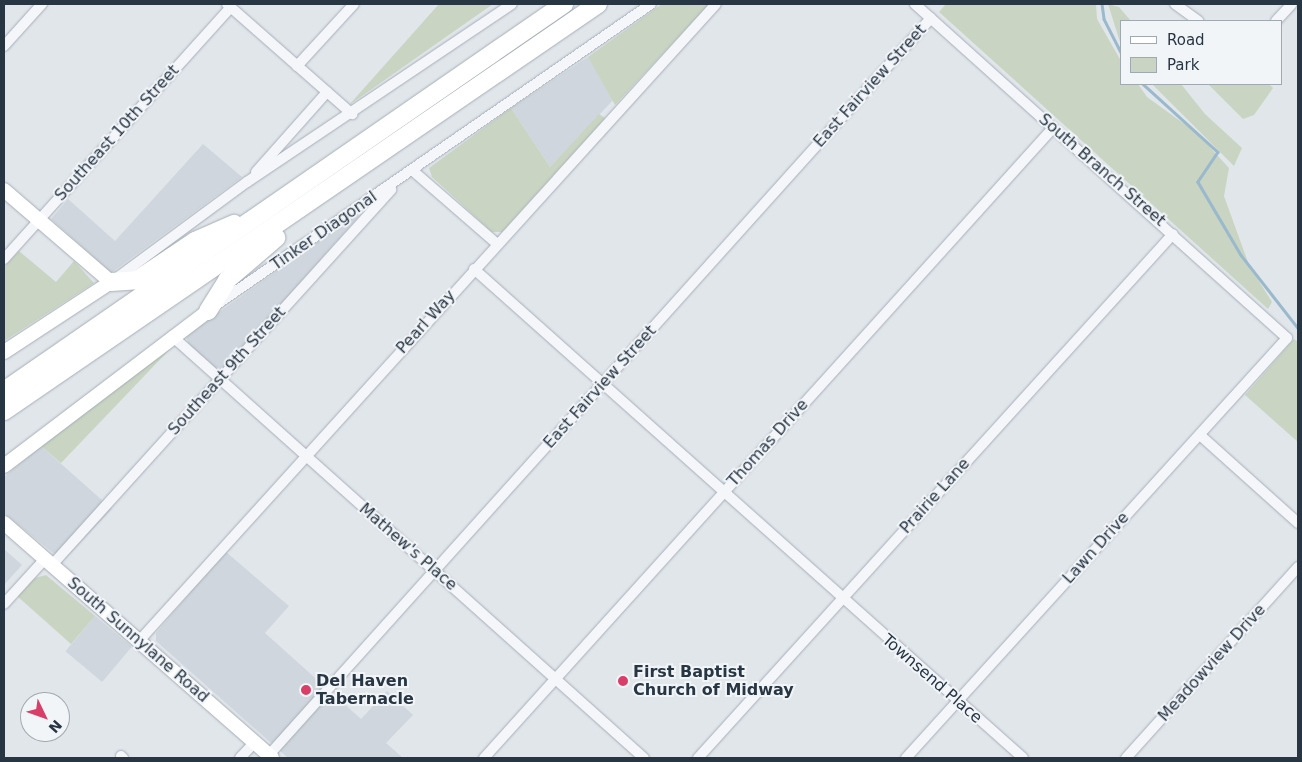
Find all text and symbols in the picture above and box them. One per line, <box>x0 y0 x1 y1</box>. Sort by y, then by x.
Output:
legend <box>1120 20 1282 85</box>
street label: East Fairview Street <box>810 21 930 151</box>
text: Road <box>1167 31 1205 49</box>
text: Park <box>1167 56 1199 74</box>
street label: Southeast 10th Street <box>51 61 183 205</box>
street label: South Branch Street <box>1035 110 1169 230</box>
street label: Tinker Diagonal <box>267 187 381 275</box>
street label: Pearl Way <box>392 286 460 358</box>
street label: Southeast 9th Street <box>164 303 290 439</box>
street label: East Fairview Street <box>540 322 660 452</box>
street label: Thomas Drive <box>724 395 812 491</box>
street label: Prairie Lane <box>896 454 974 538</box>
street label: Mathew's Place <box>355 499 461 595</box>
street label: Lawn Drive <box>1059 508 1133 588</box>
street label: South Sunnylane Road <box>63 573 213 707</box>
street label: Meadowview Drive <box>1154 600 1270 726</box>
street label: Townsend Place <box>878 630 986 728</box>
place label: First Baptist Church of Midway <box>633 662 794 700</box>
place label: Del Haven Tabernacle <box>316 671 414 709</box>
marker: First Baptist Church of Midway <box>617 675 629 687</box>
marker: Del Haven Tabernacle <box>300 684 312 696</box>
north arrow <box>20 692 70 742</box>
text: N <box>46 717 65 736</box>

